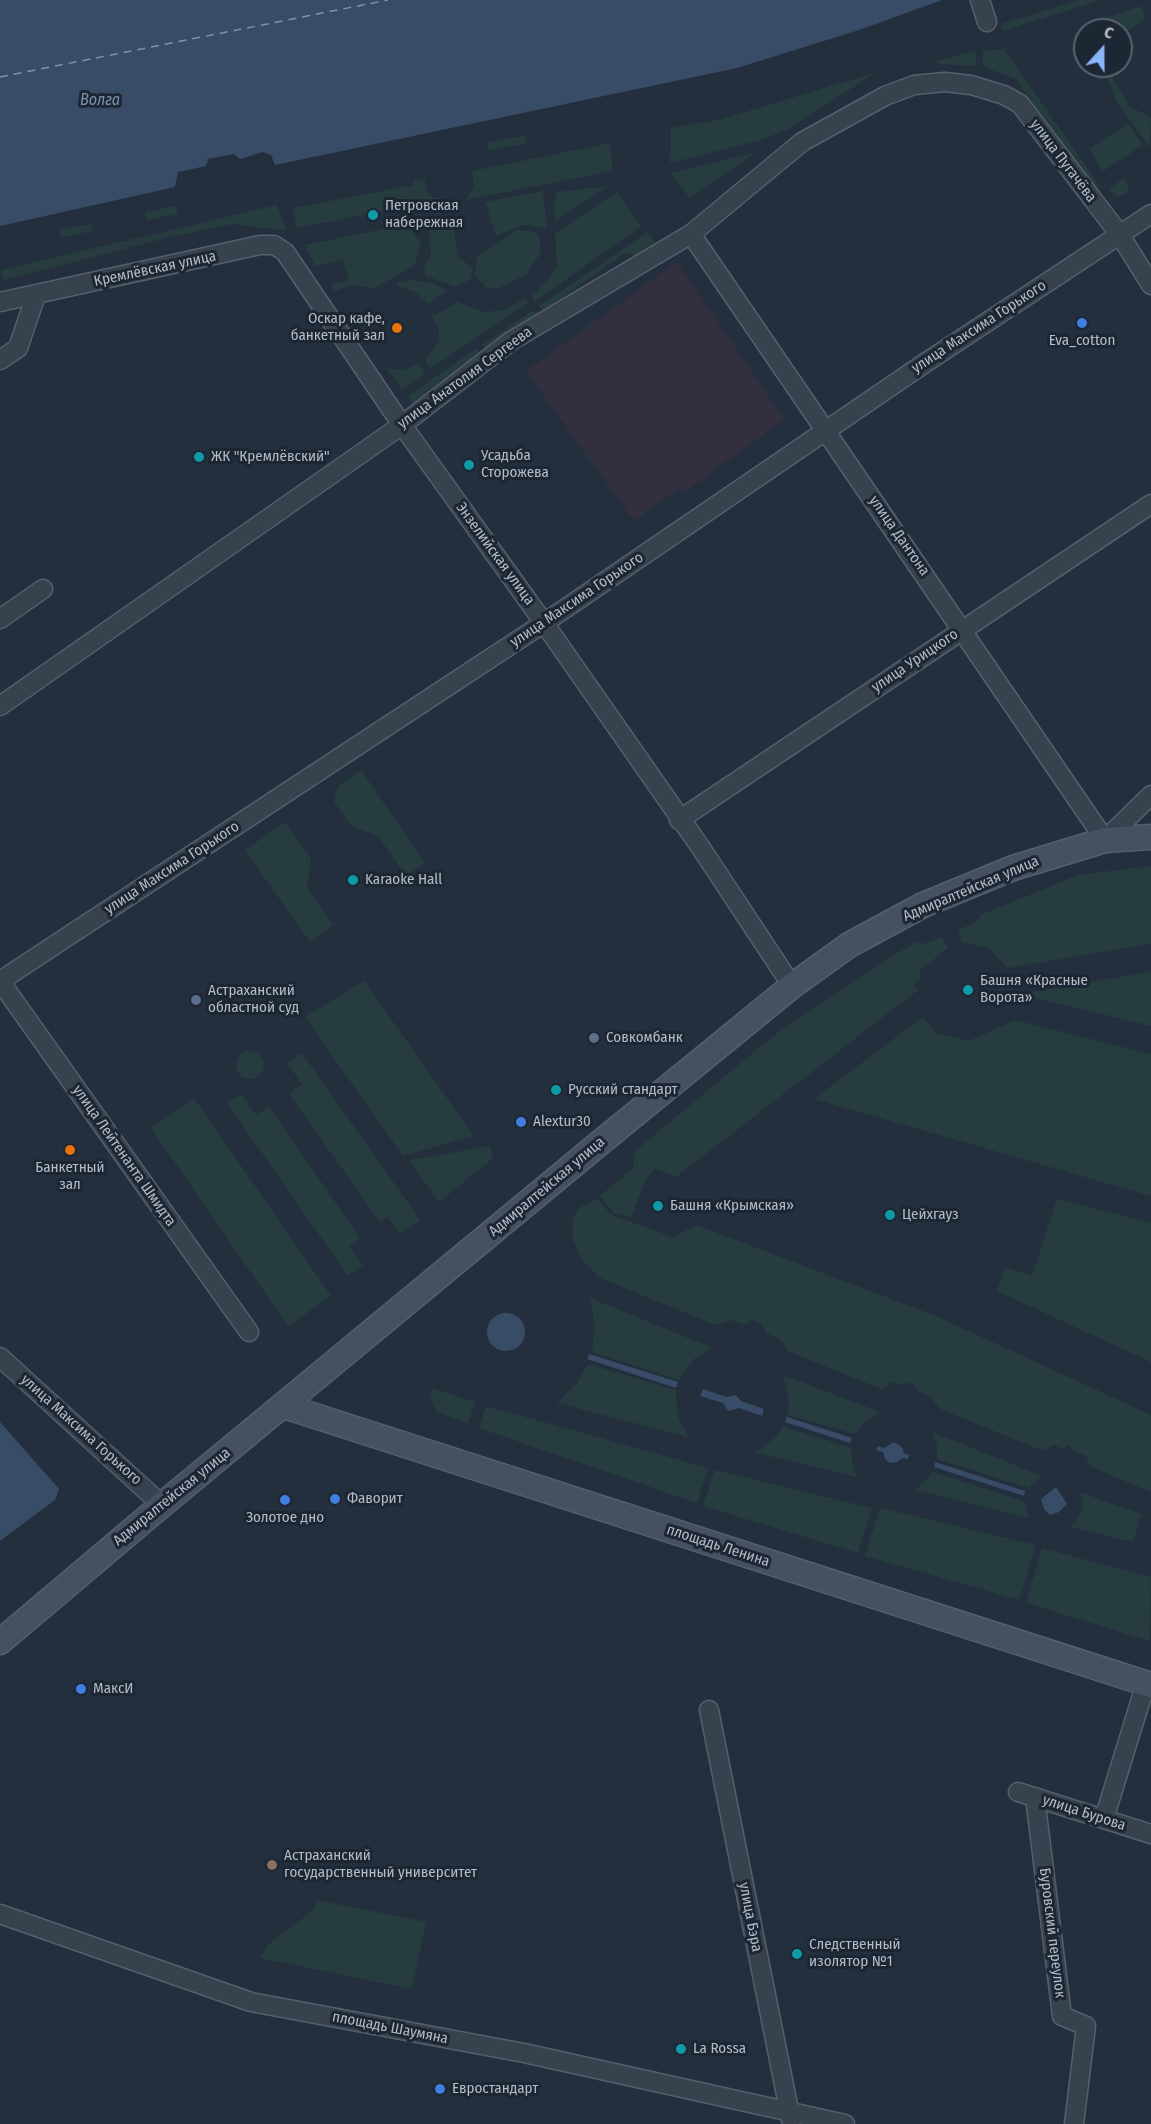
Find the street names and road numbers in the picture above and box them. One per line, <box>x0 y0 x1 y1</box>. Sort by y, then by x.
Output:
street label: улица Пугачёва <box>1026 116 1100 206</box>
street label: Кремлёвская улица <box>92 247 218 291</box>
street label: улица Максима Горького <box>908 277 1050 377</box>
street label: улица Анатолия Сергеева <box>394 323 536 433</box>
street label: улица Дантона <box>865 492 933 580</box>
street label: Энзелийская улица <box>452 499 538 609</box>
street label: улица Максима Горького <box>507 549 647 651</box>
street label: улица Урицкого <box>868 625 962 697</box>
street label: улица Максима Горького <box>101 818 243 918</box>
street label: Адмиралтейская улица <box>900 852 1042 926</box>
street label: улица Лейтенанта Шмидта <box>68 1082 180 1230</box>
street label: Адмиралтейская улица <box>485 1133 609 1241</box>
street label: улица Максима Горького <box>17 1371 145 1489</box>
street label: Адмиралтейская улица <box>110 1444 234 1550</box>
street label: площадь Ленина <box>664 1521 772 1571</box>
street label: улица Бурова <box>1040 1791 1128 1835</box>
street label: Буровский переулок <box>1035 1867 1069 1999</box>
street label: улица Бэра <box>734 1881 766 1953</box>
street label: площадь Шаумяна <box>330 2008 450 2048</box>

